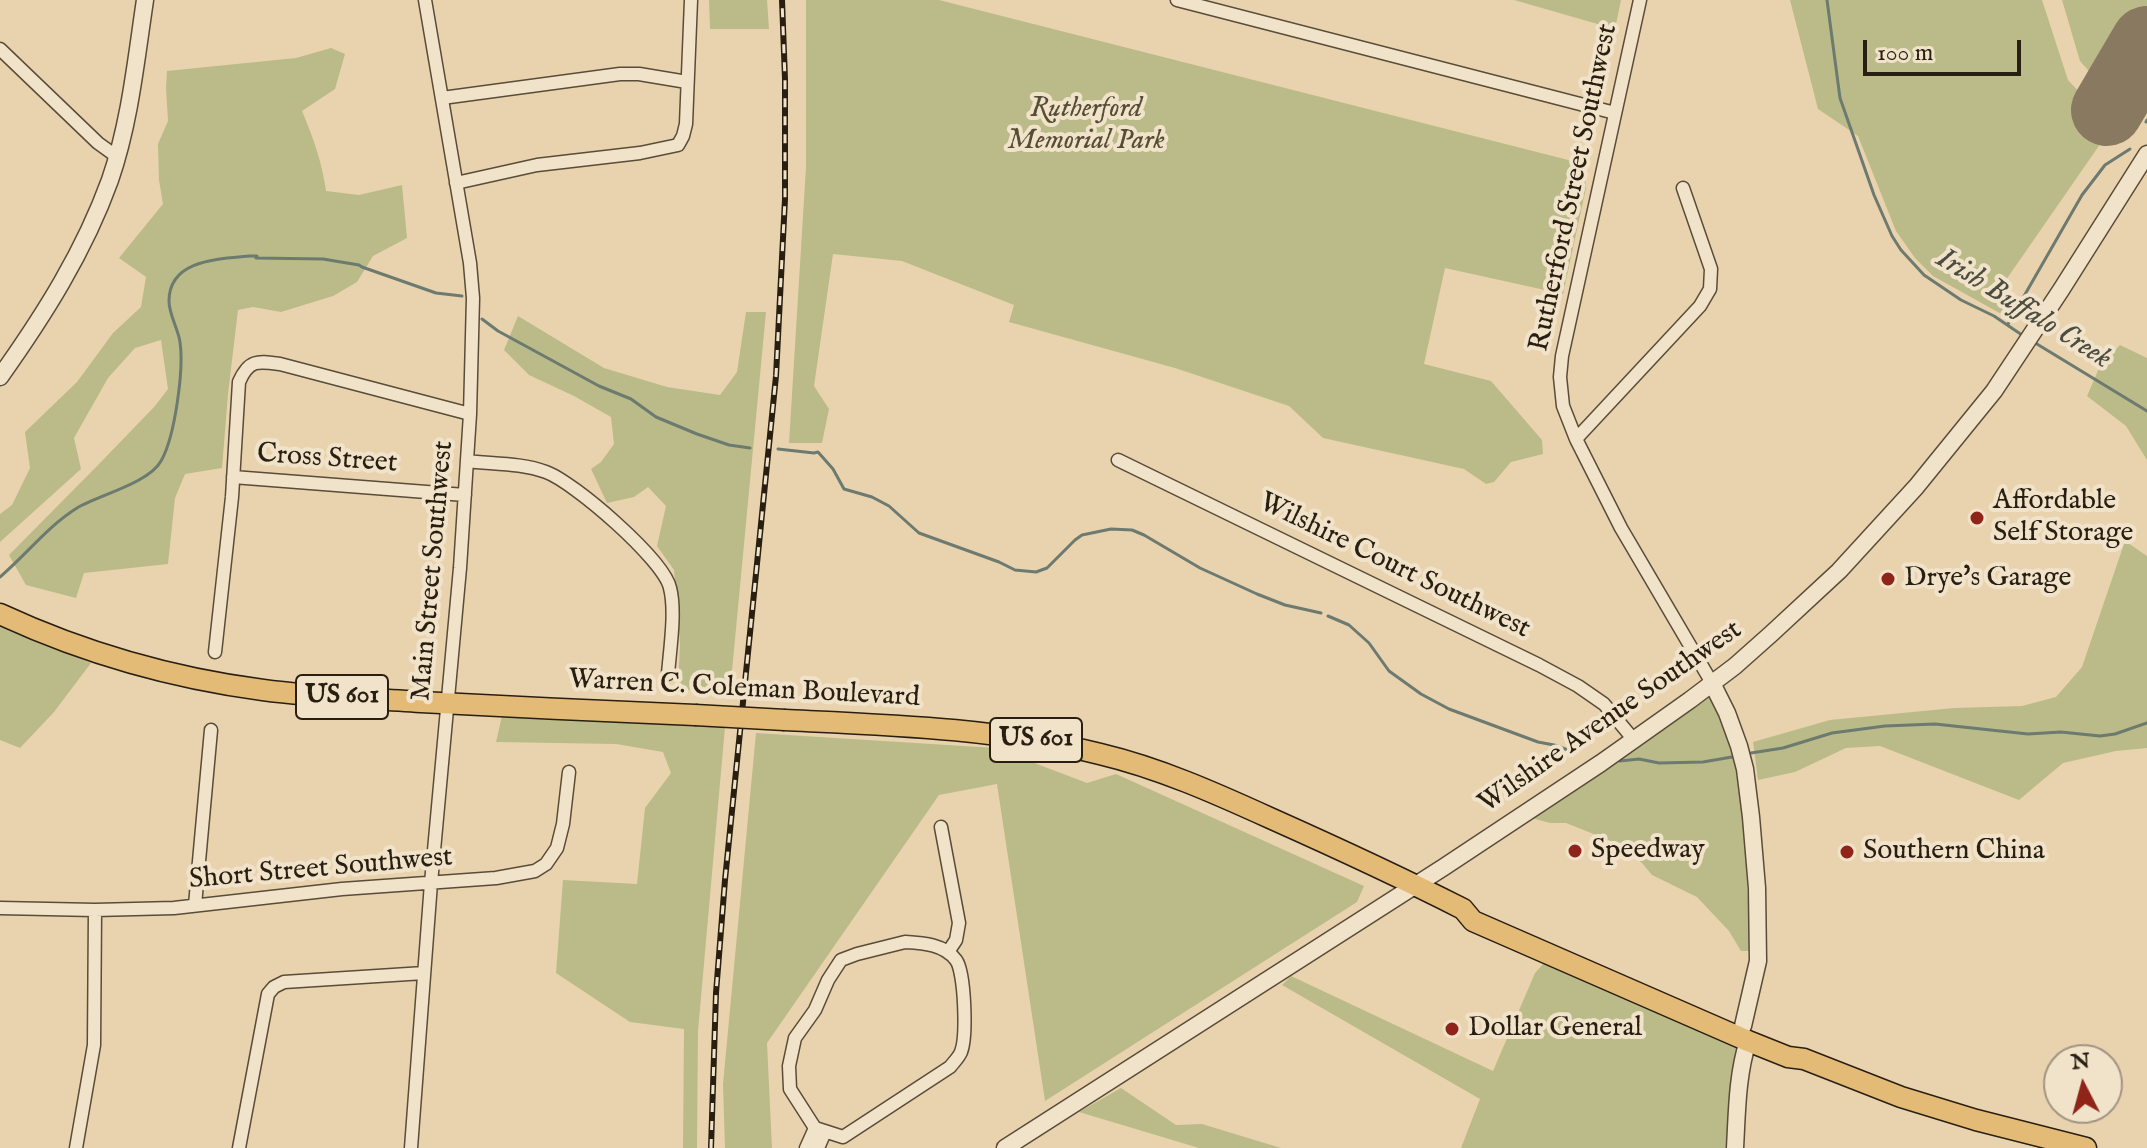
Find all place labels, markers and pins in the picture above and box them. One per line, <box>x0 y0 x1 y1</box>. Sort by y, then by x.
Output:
place label: Affordable Self Storage <box>1993 485 2133 551</box>
marker: Affordable Self Storage <box>1968 509 1986 527</box>
place label: Drye's Garage <box>1904 562 2071 596</box>
marker: Drye's Garage <box>1879 570 1897 588</box>
place label: Speedway <box>1591 834 1705 868</box>
place label: Southern China <box>1863 835 2045 869</box>
marker: Speedway <box>1566 842 1584 860</box>
marker: Southern China <box>1838 843 1856 861</box>
place label: Dollar General <box>1468 1012 1642 1046</box>
marker: Dollar General <box>1443 1020 1461 1038</box>

